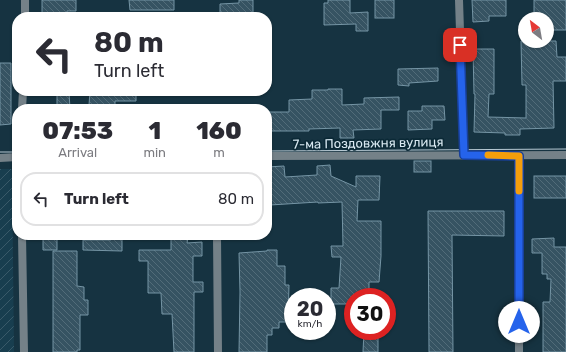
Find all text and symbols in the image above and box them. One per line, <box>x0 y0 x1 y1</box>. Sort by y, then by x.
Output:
north arrow <box>518 12 554 48</box>
map controls <box>518 12 554 48</box>
text: 80 m <box>94 26 164 59</box>
icon: left <box>28 28 80 80</box>
pin <box>443 28 477 62</box>
icon: arrive <box>449 34 471 56</box>
text: Turn left <box>94 60 164 82</box>
text: 07:53 <box>42 117 113 145</box>
text: 1 <box>148 117 161 145</box>
text: 160 <box>196 117 242 145</box>
street label: 7-ма Поздовжня вулиця <box>292 134 444 152</box>
text: Arrival <box>58 145 97 160</box>
text: min <box>143 145 166 160</box>
text: m <box>213 145 225 160</box>
icon: left <box>30 188 52 210</box>
text: Turn left <box>64 190 129 208</box>
text: 80 m <box>218 190 254 208</box>
speed limit sign: 30 <box>344 288 396 340</box>
text: 20 <box>297 297 323 321</box>
position arrow <box>498 301 540 343</box>
text: km/h <box>298 318 322 330</box>

